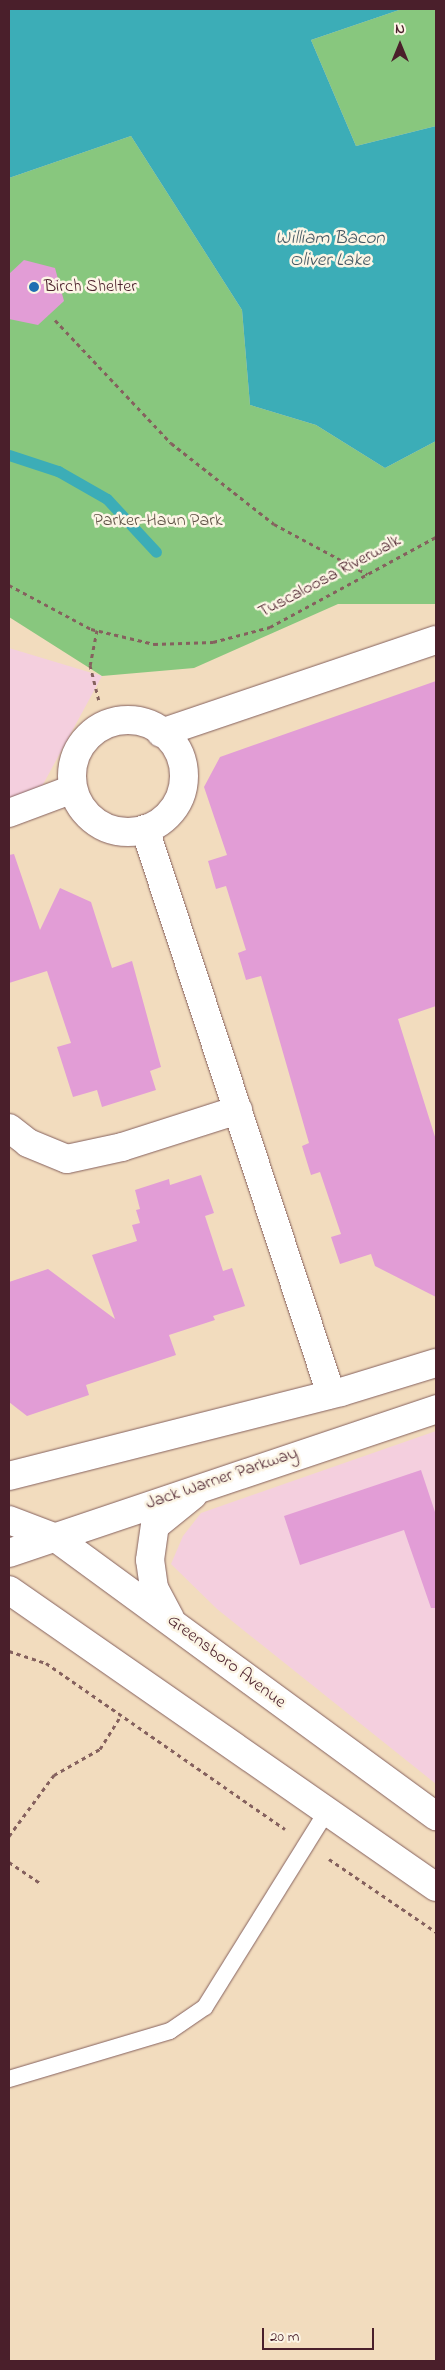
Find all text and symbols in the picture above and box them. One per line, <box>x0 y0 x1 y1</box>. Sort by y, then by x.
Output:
text: N <box>395 19 405 40</box>
north arrow <box>375 20 425 70</box>
water label: William Bacon Oliver Lake <box>275 228 385 272</box>
place label: Birch Shelter <box>44 276 137 298</box>
marker: Birch Shelter <box>28 281 40 293</box>
park label: Parker-Haun Park <box>93 510 223 532</box>
street label: Tuscaloosa Riverwalk <box>255 530 405 624</box>
street label: Jack Warner Parkway <box>143 1443 301 1515</box>
street label: Greensboro Avenue <box>162 1610 290 1714</box>
scale bar <box>265 2318 378 2350</box>
text: 20 m <box>270 2326 299 2348</box>

